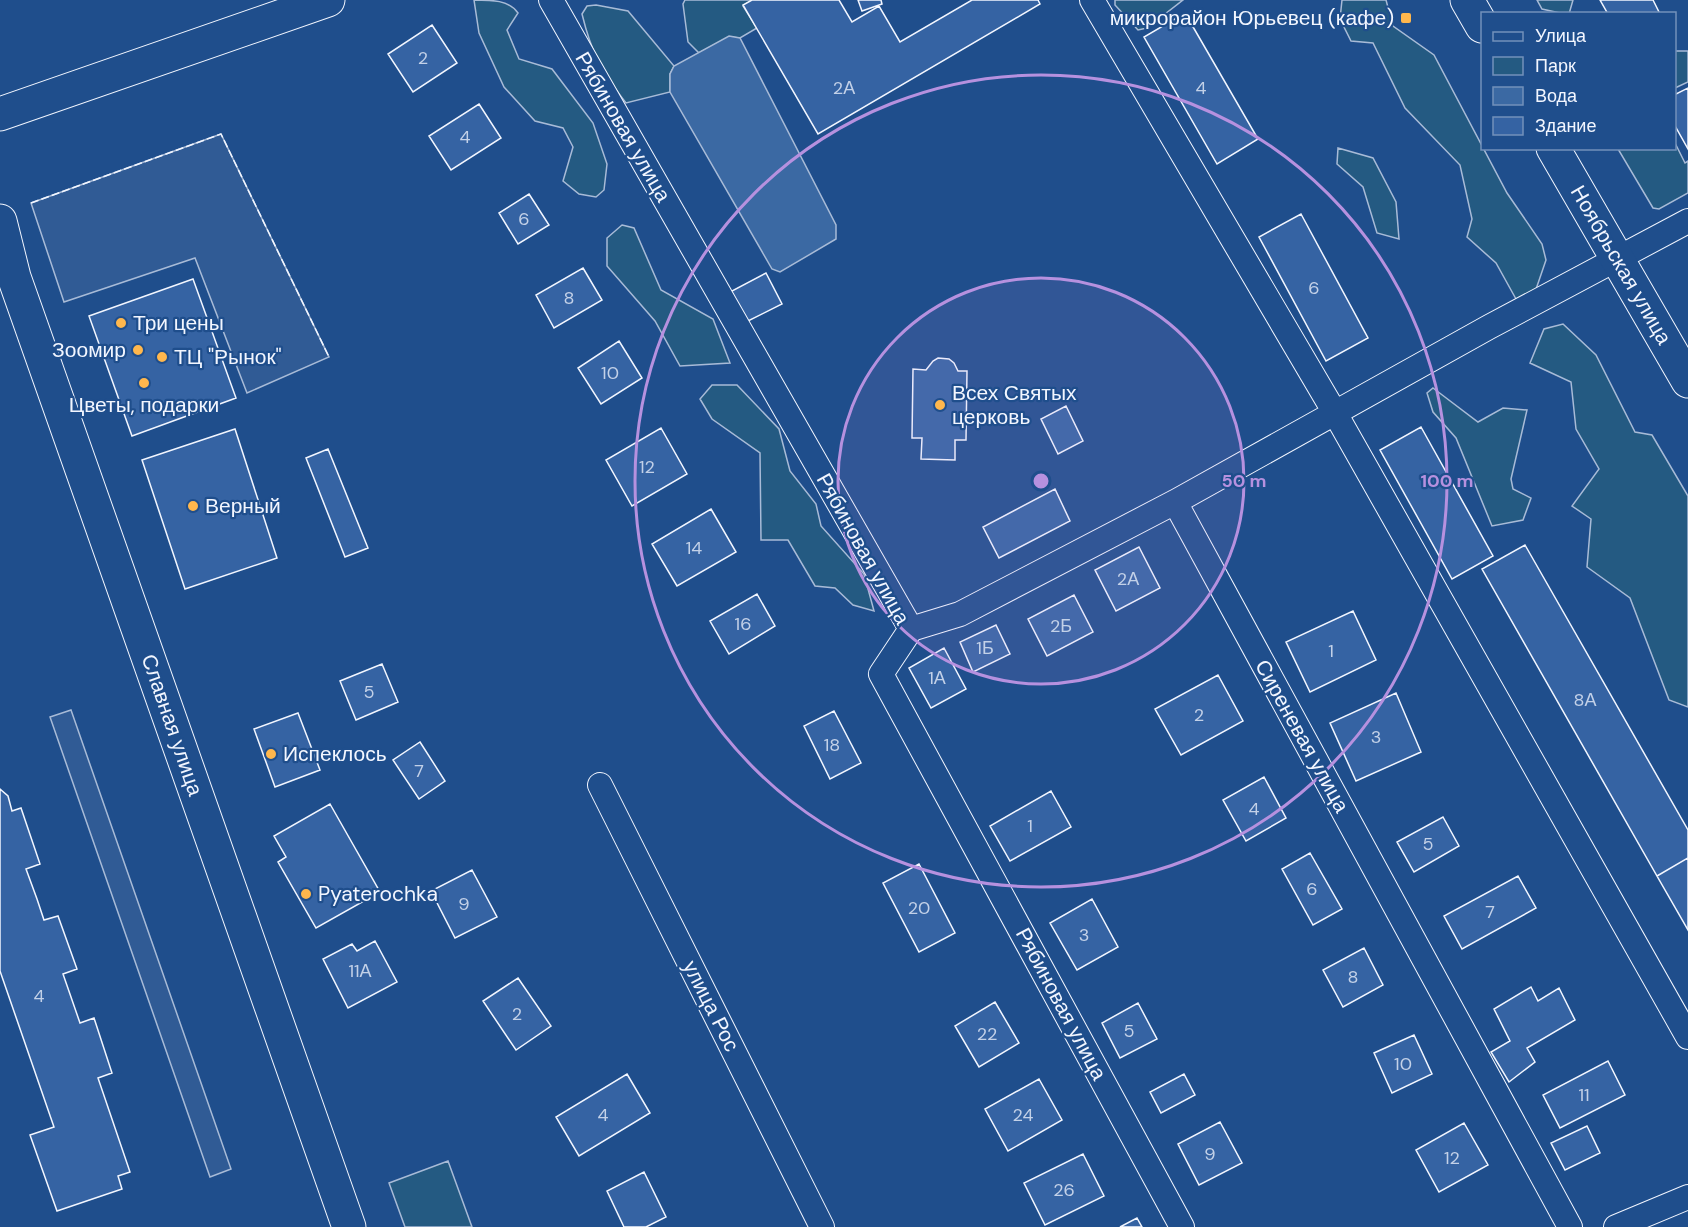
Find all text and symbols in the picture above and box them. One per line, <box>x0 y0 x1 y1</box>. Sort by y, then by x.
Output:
place label: микрорайон Юрьевец (кафе) <box>1110 4 1394 32</box>
marker: микрорайон Юрьевец (кафе) <box>1399 11 1413 25</box>
legend <box>1481 12 1676 150</box>
text: Улица <box>1535 24 1587 48</box>
house number: 2 <box>418 46 428 70</box>
street label: Рябиновая улица <box>569 47 678 207</box>
text: Парк <box>1535 54 1576 78</box>
house number: 2А <box>833 76 855 100</box>
house number: 4 <box>1196 76 1207 100</box>
text: Вода <box>1535 84 1578 108</box>
text: Здание <box>1535 114 1596 138</box>
house number: 4 <box>460 125 471 149</box>
street label: Ноябрьская улица <box>1564 180 1678 350</box>
house number: 6 <box>518 207 530 231</box>
house number: 6 <box>1308 276 1320 300</box>
house number: 8 <box>564 286 574 310</box>
place label: Три цены <box>133 309 224 337</box>
marker: Три цены <box>114 316 128 330</box>
place label: Зоомир <box>52 336 126 364</box>
marker: Зоомир <box>131 343 145 357</box>
place label: ТЦ "Рынок" <box>174 343 282 371</box>
marker: ТЦ "Рынок" <box>155 350 169 364</box>
house number: 10 <box>601 361 619 385</box>
marker: Цветы, подарки <box>137 376 151 390</box>
place label: Всех Святых церковь <box>952 379 1077 431</box>
place label: Цветы, подарки <box>69 391 219 419</box>
marker: Всех Святых церковь <box>933 398 947 412</box>
house number: 12 <box>639 455 655 479</box>
street label: Рябиновая улица <box>810 468 916 630</box>
text: 50 m <box>1221 469 1267 493</box>
text: 100 m <box>1420 469 1474 493</box>
centre of rings <box>1031 471 1051 491</box>
place label: Верный <box>205 492 281 520</box>
marker: Верный <box>186 499 200 513</box>
house number: 14 <box>686 536 702 560</box>
house number: 2А <box>1117 567 1139 591</box>
house number: 16 <box>735 612 751 636</box>
house number: 2Б <box>1050 614 1072 638</box>
house number: 1Б <box>976 636 994 660</box>
house number: 1 <box>1328 639 1334 663</box>
street label: Славная улица <box>135 650 209 800</box>
street label: Сиреневая улица <box>1248 655 1356 818</box>
house number: 1А <box>928 666 946 690</box>
house number: 5 <box>364 680 374 704</box>
house number: 8А <box>1574 688 1596 712</box>
house number: 2 <box>1194 703 1204 727</box>
house number: 3 <box>1371 725 1381 749</box>
house number: 18 <box>824 733 840 757</box>
place label: Испеклось <box>283 740 387 768</box>
marker: Испеклось <box>264 747 278 761</box>
house number: 7 <box>414 759 424 783</box>
house number: 4 <box>1249 797 1260 821</box>
house number: 1 <box>1027 814 1033 838</box>
house number: 5 <box>1423 832 1433 856</box>
house number: 6 <box>1306 877 1318 901</box>
place label: Pyaterochka <box>318 880 438 908</box>
marker: Pyaterochka <box>299 887 313 901</box>
house number: 9 <box>458 892 470 916</box>
house number: 20 <box>908 896 930 920</box>
house number: 7 <box>1485 900 1495 924</box>
street label: Рябиновая улица <box>1009 923 1113 1085</box>
house number: 3 <box>1079 923 1089 947</box>
street label: улица Рос <box>676 956 746 1056</box>
house number: 11А <box>348 959 372 983</box>
house number: 8 <box>1348 965 1358 989</box>
house number: 4 <box>34 984 45 1008</box>
house number: 2 <box>512 1002 522 1026</box>
house number: 5 <box>1124 1019 1134 1043</box>
house number: 22 <box>977 1022 997 1046</box>
house number: 10 <box>1394 1052 1412 1076</box>
house number: 11 <box>1578 1083 1590 1107</box>
house number: 4 <box>598 1103 609 1127</box>
house number: 24 <box>1013 1103 1034 1127</box>
house number: 9 <box>1204 1142 1216 1166</box>
house number: 12 <box>1444 1146 1460 1170</box>
house number: 26 <box>1053 1178 1075 1202</box>

